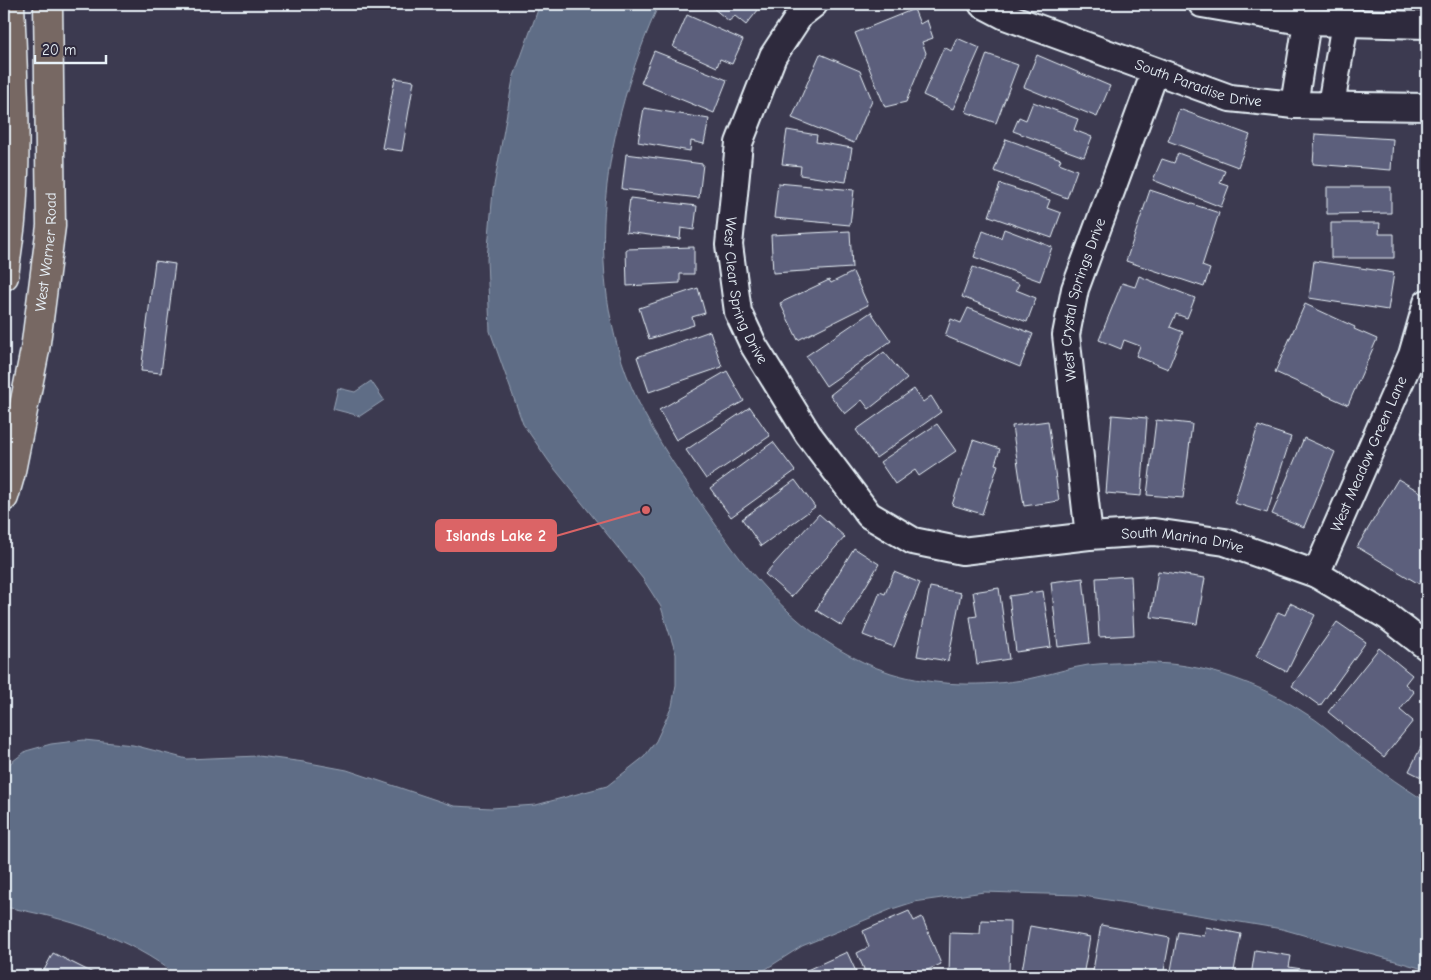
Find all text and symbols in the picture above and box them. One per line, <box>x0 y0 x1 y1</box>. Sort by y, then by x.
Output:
scale bar <box>35 32 106 64</box>
text: 20 m <box>42 41 76 59</box>
street label: South Paradise Drive <box>1132 55 1263 110</box>
street label: West Warner Road <box>31 192 60 313</box>
street label: West Crystal Springs Drive <box>1057 215 1110 382</box>
street label: West Clear Spring Drive <box>720 216 772 368</box>
street label: West Meadow Green Lane <box>1327 373 1411 535</box>
callout: Islands Lake 2 <box>436 520 556 551</box>
street label: South Marina Drive <box>1121 523 1247 557</box>
text: Islands Lake 2 <box>446 527 546 545</box>

